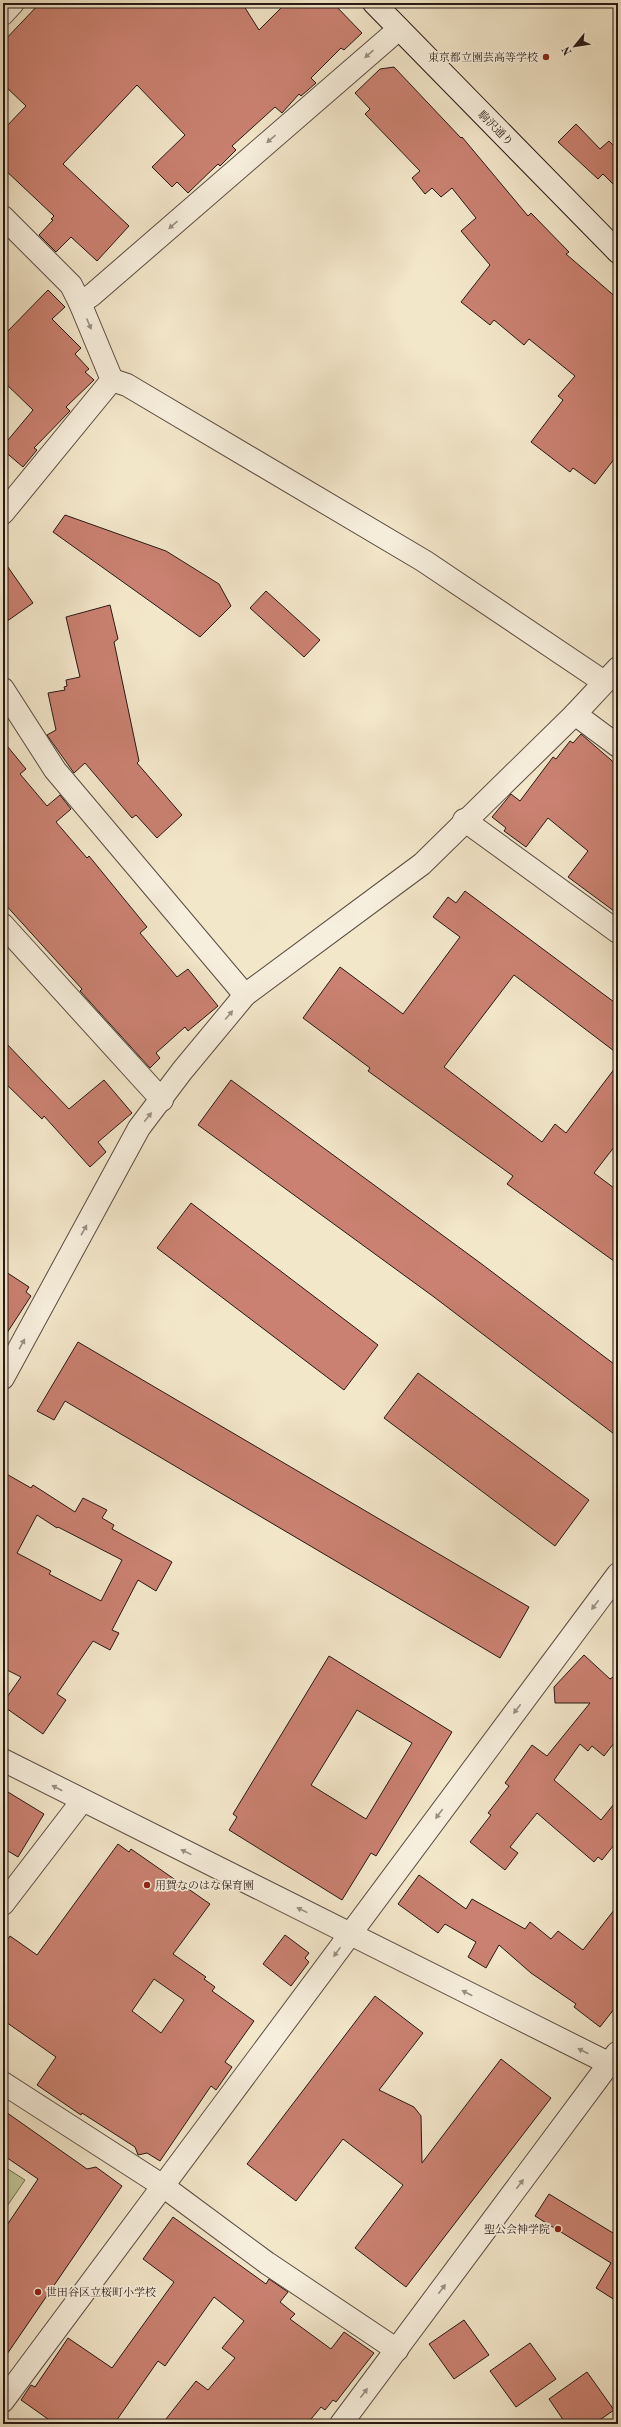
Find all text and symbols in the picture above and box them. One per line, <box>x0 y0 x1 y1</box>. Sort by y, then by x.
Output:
north arrow <box>555 26 595 66</box>
text: N <box>560 43 575 57</box>
one-way arrow <box>364 49 374 59</box>
place label: 東京都立園芸高等学校 <box>428 51 538 64</box>
marker: 東京都立園芸高等学校 <box>541 52 551 62</box>
street label: 駒沢通り <box>475 108 516 149</box>
one-way arrow <box>266 135 276 144</box>
one-way arrow <box>168 220 178 229</box>
one-way arrow <box>86 318 92 330</box>
one-way arrow <box>224 1010 233 1020</box>
one-way arrow <box>144 1112 152 1123</box>
one-way arrow <box>81 1224 88 1236</box>
one-way arrow <box>18 1338 25 1350</box>
one-way arrow <box>591 1600 599 1610</box>
one-way arrow <box>513 1704 521 1715</box>
one-way arrow <box>51 1785 63 1791</box>
one-way arrow <box>435 1808 444 1819</box>
one-way arrow <box>180 1849 192 1856</box>
place label: 用賀なのはな保育園 <box>155 1879 254 1892</box>
marker: 用賀なのはな保育園 <box>142 1880 152 1890</box>
one-way arrow <box>297 1907 308 1913</box>
one-way arrow <box>333 1946 341 1957</box>
one-way arrow <box>461 1989 473 1996</box>
one-way arrow <box>577 2048 589 2054</box>
one-way arrow <box>515 2179 524 2190</box>
place label: 聖公会神学院 <box>484 2223 550 2236</box>
marker: 聖公会神学院 <box>553 2224 563 2234</box>
one-way arrow <box>438 2283 446 2294</box>
place label: 世田谷区立桜町小学校 <box>46 2286 156 2299</box>
marker: 世田谷区立桜町小学校 <box>33 2287 43 2297</box>
one-way arrow <box>360 2387 369 2398</box>

